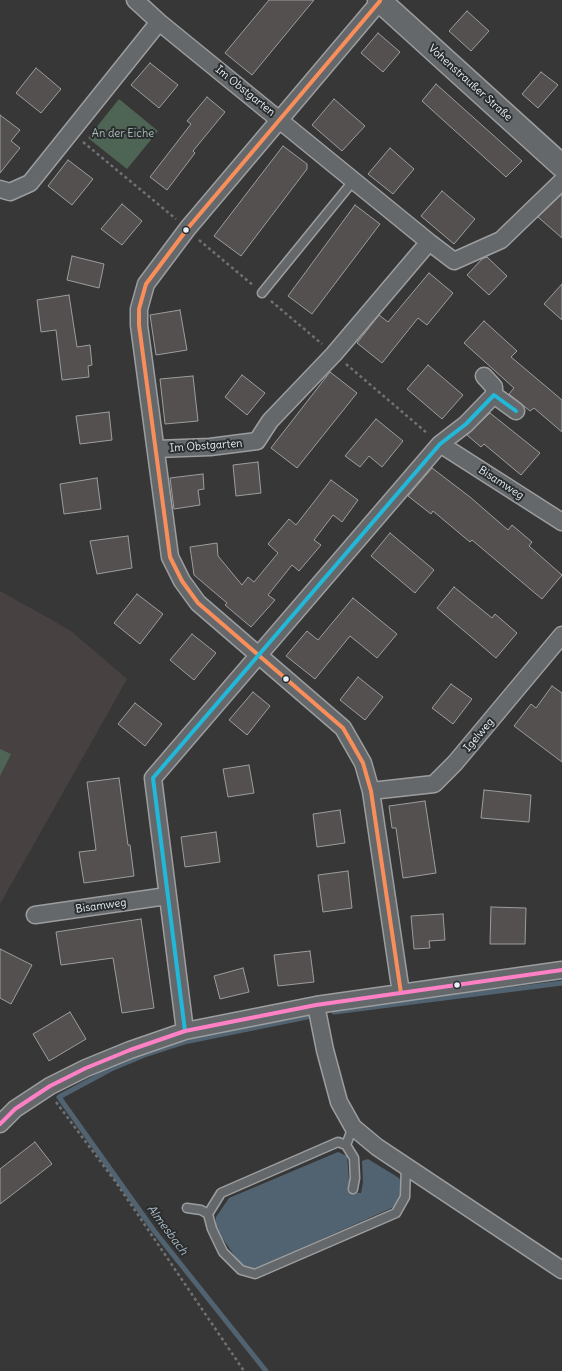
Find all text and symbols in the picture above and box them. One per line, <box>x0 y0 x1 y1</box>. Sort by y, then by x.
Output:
street label: Vohenstraußer Straße <box>425 42 515 124</box>
street label: Im Obstgarten <box>212 63 278 119</box>
park label: An der Eiche <box>92 127 154 141</box>
unlabelled marker <box>181 225 191 235</box>
street label: Im Obstgarten <box>169 437 243 455</box>
street label: Bisamweg <box>476 464 526 502</box>
unlabelled marker <box>281 674 291 684</box>
street label: Igelweg <box>461 716 497 754</box>
street label: Bisamweg <box>75 896 127 916</box>
unlabelled marker <box>452 980 462 990</box>
water label: Almesbach <box>143 1202 191 1258</box>

